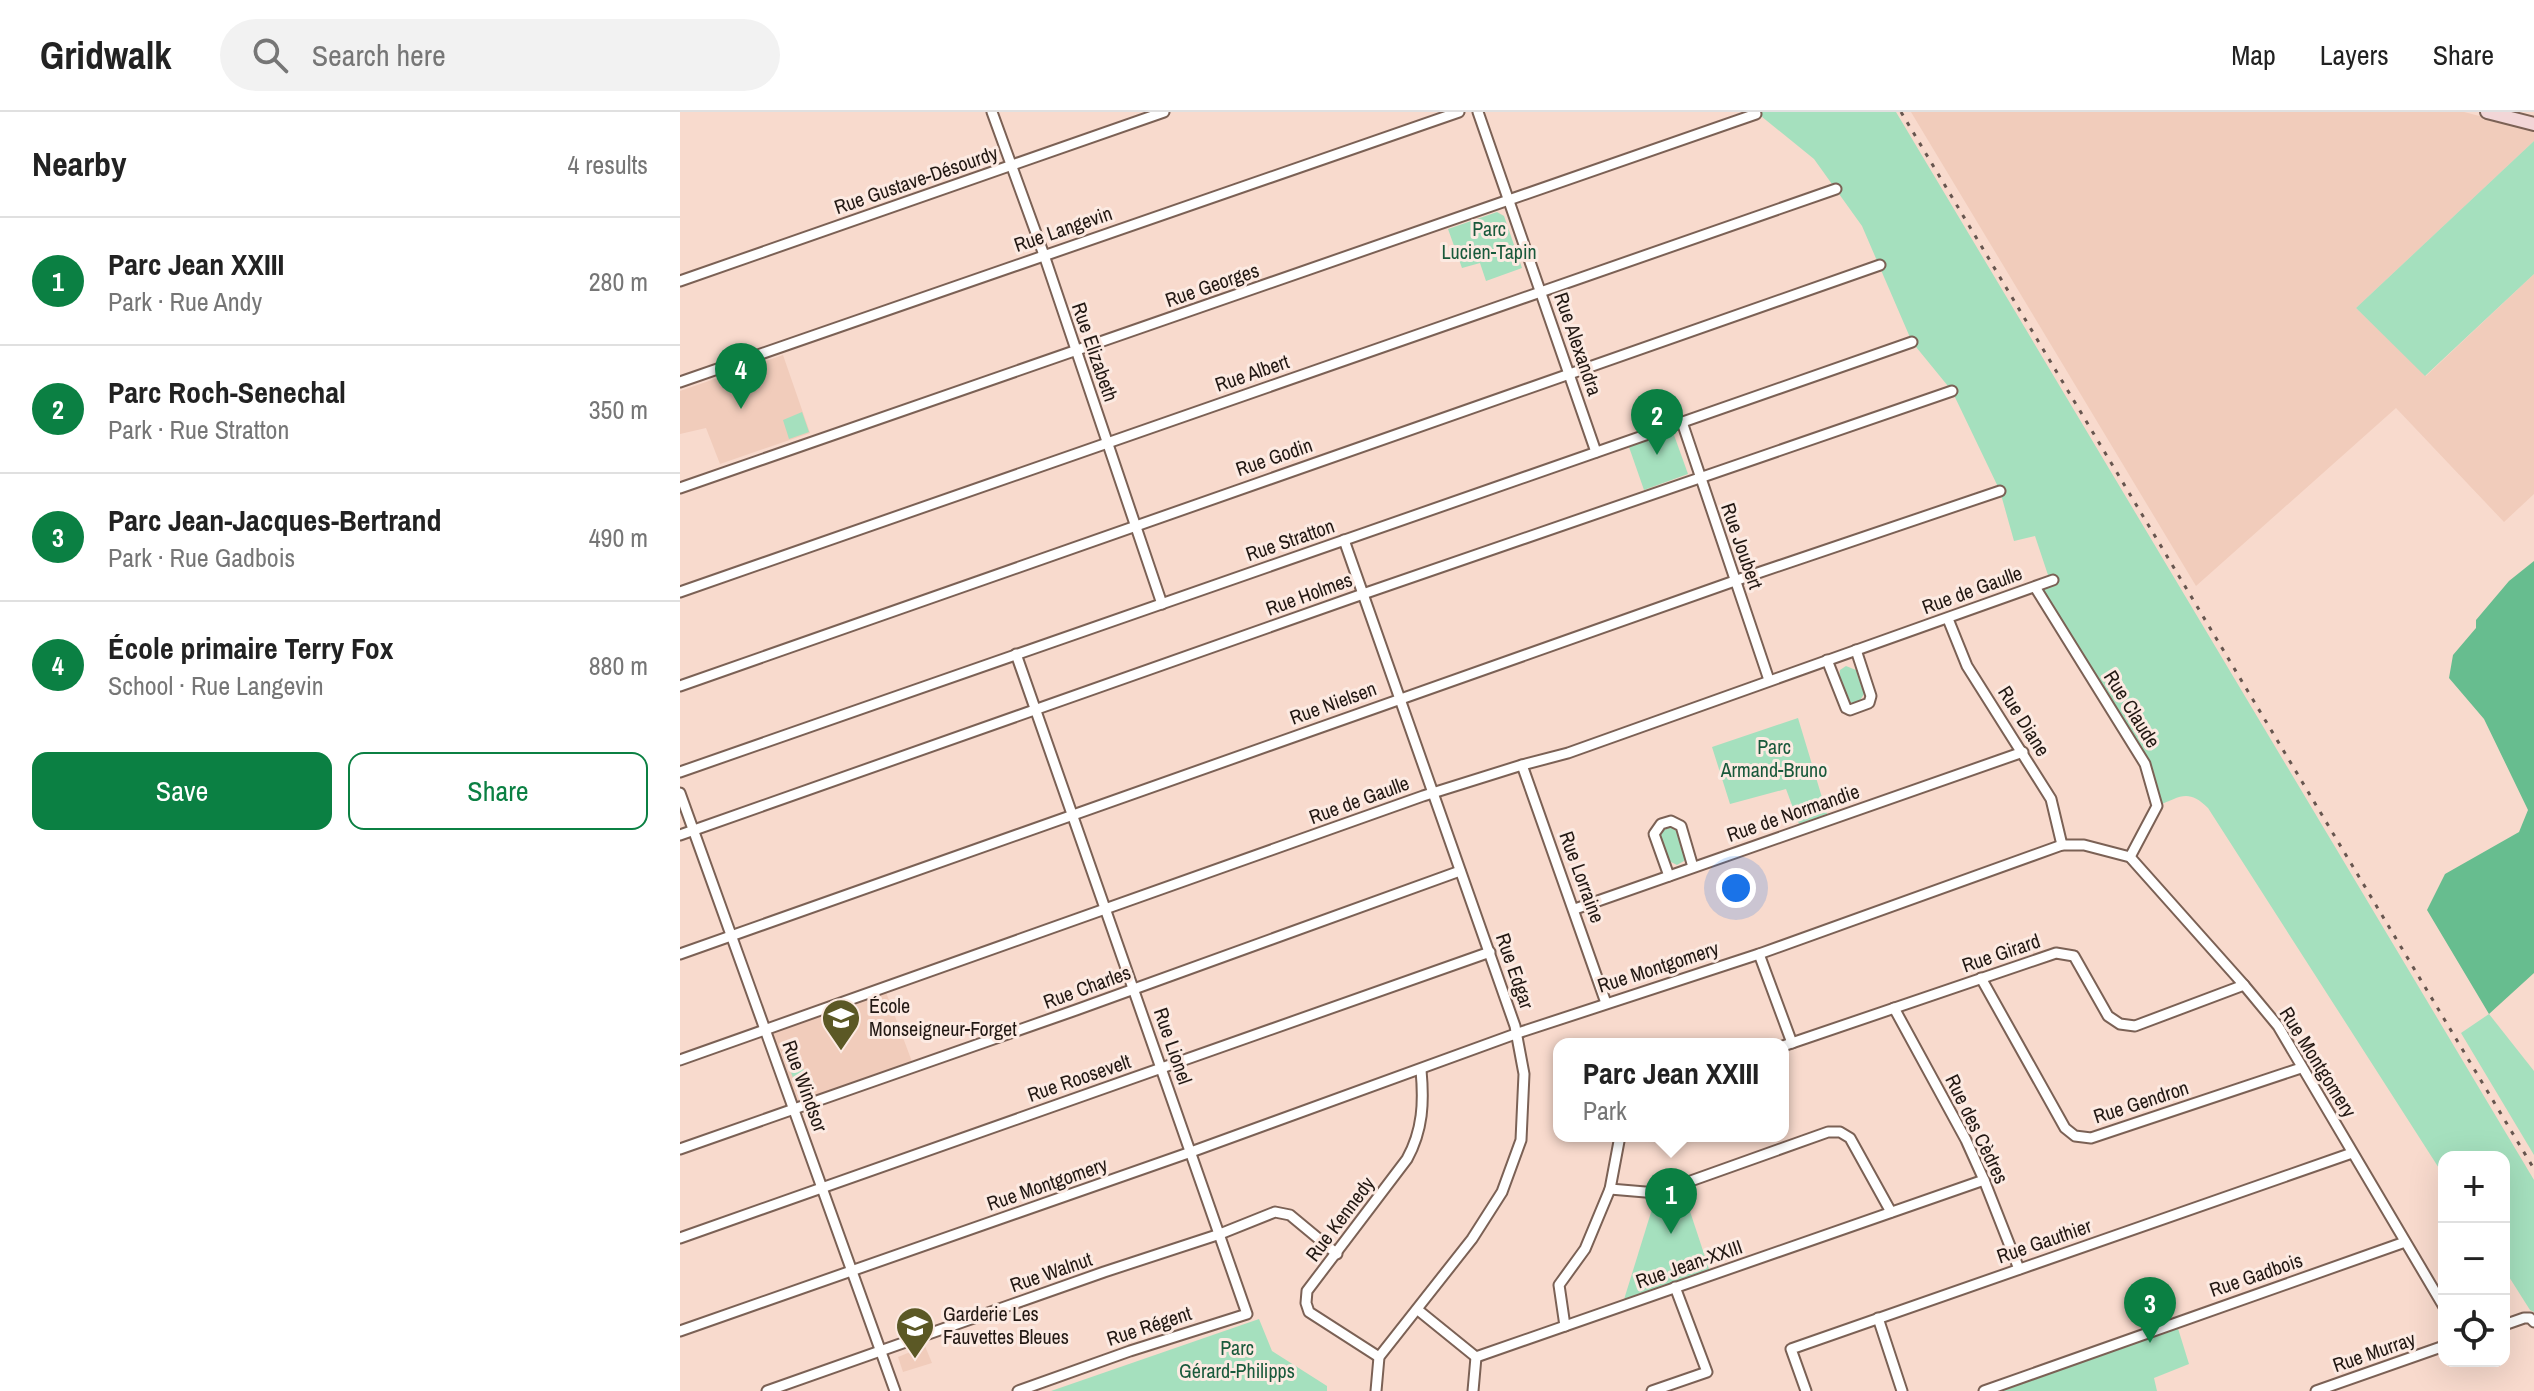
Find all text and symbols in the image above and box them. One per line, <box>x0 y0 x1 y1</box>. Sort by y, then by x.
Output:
search box <box>220 19 780 91</box>
text: Gridwalk <box>40 30 172 81</box>
icon: search <box>248 33 292 77</box>
text: Search here <box>312 35 446 75</box>
text: Map <box>2231 36 2276 74</box>
text: Layers <box>2320 36 2389 74</box>
text: Share <box>2433 36 2494 74</box>
street label: Rue Gustave-Désourdy <box>830 139 1002 220</box>
text: Nearby <box>32 141 127 187</box>
text: 4 results <box>567 147 648 182</box>
street label: Rue Langevin <box>1010 199 1116 258</box>
park label: Parc Lucien-Tapin <box>1441 215 1537 265</box>
text: Parc Jean XXIII <box>108 244 284 284</box>
street label: Rue Georges <box>1161 256 1262 313</box>
text: 1 <box>52 264 64 299</box>
text: 280 m <box>589 264 648 299</box>
text: Park · Rue Andy <box>108 284 262 319</box>
street label: Rue Alexandra <box>1548 289 1609 399</box>
street label: Rue Elizabeth <box>1066 299 1125 405</box>
pin: 4 <box>715 343 767 409</box>
street label: Rue Albert <box>1211 347 1293 398</box>
text: Parc Roch-Senechal <box>108 372 346 412</box>
pin: 2 <box>1631 389 1683 455</box>
text: 2 <box>52 392 64 427</box>
text: 350 m <box>589 392 648 427</box>
text: Park · Rue Stratton <box>108 412 289 447</box>
street label: Rue Godin <box>1232 431 1316 482</box>
street label: Rue Joubert <box>1715 499 1770 593</box>
text: Parc Jean-Jacques-Bertrand <box>108 500 442 540</box>
street label: Rue Stratton <box>1242 512 1338 567</box>
text: 3 <box>52 520 64 555</box>
text: 490 m <box>589 520 648 555</box>
text: Park · Rue Gadbois <box>108 540 295 575</box>
street label: Rue de Gaulle <box>1918 559 2026 620</box>
street label: Rue Holmes <box>1262 565 1356 622</box>
text: École primaire Terry Fox <box>108 628 394 668</box>
text: 4 <box>52 648 64 683</box>
text: 880 m <box>589 648 648 683</box>
street label: Rue Claude <box>2098 665 2167 753</box>
text: School · Rue Langevin <box>108 668 324 703</box>
street label: Rue Nielsen <box>1286 674 1380 731</box>
street label: Rue Diane <box>1992 680 2057 761</box>
park label: Parc Armand-Bruno <box>1720 733 1827 783</box>
button: Save <box>32 752 332 830</box>
button: Share <box>348 752 648 830</box>
street label: Rue de Gaulle <box>1305 769 1413 830</box>
street label: Rue de Normandie <box>1723 777 1863 848</box>
street label: Rue Lorraine <box>1553 827 1612 926</box>
your location <box>1716 868 1756 908</box>
street label: Rue Girard <box>1958 927 2044 978</box>
street label: Rue Edgar <box>1490 929 1541 1013</box>
street label: Rue Montgomery <box>1594 934 1723 999</box>
street label: Rue Charles <box>1039 958 1134 1015</box>
place label: École Monseigneur-Forget <box>869 992 1017 1042</box>
school or university icon: École Monseigneur-Forget <box>820 997 862 1052</box>
street label: Rue Montgomery <box>2274 1001 2364 1123</box>
street label: Rue Lionel <box>1148 1004 1199 1088</box>
street label: Rue Windsor <box>776 1036 835 1136</box>
popup <box>1553 1038 1789 1142</box>
street label: Rue Roosevelt <box>1024 1047 1134 1108</box>
text: Parc Jean XXIII <box>1583 1053 1759 1093</box>
street label: Rue des Cèdres <box>1939 1070 2016 1188</box>
street label: Rue Gendron <box>2090 1073 2192 1130</box>
text: Park <box>1583 1093 1627 1128</box>
street label: Rue Montgomery <box>983 1150 1111 1217</box>
map controls <box>2438 1151 2510 1367</box>
button: + <box>2438 1151 2510 1223</box>
pin: 1 <box>1645 1168 1697 1234</box>
street label: Rue Kennedy <box>1299 1170 1381 1267</box>
street label: Rue Gauthier <box>1993 1212 2095 1269</box>
button: − <box>2438 1223 2510 1295</box>
street label: Rue Jean-XXIII <box>1632 1233 1746 1294</box>
street label: Rue Walnut <box>1006 1245 1096 1298</box>
street label: Rue Gadbois <box>2206 1246 2306 1303</box>
pin: 3 <box>2124 1277 2176 1343</box>
button: locate <box>2438 1295 2510 1367</box>
street label: Rue Régent <box>1103 1299 1195 1352</box>
place label: Garderie Les Fauvettes Bleues <box>943 1300 1069 1350</box>
school or university icon: Garderie Les Fauvettes Bleues <box>894 1305 936 1360</box>
street label: Rue Murray <box>2329 1325 2419 1378</box>
park label: Parc Gérard-Philipps <box>1179 1334 1295 1384</box>

